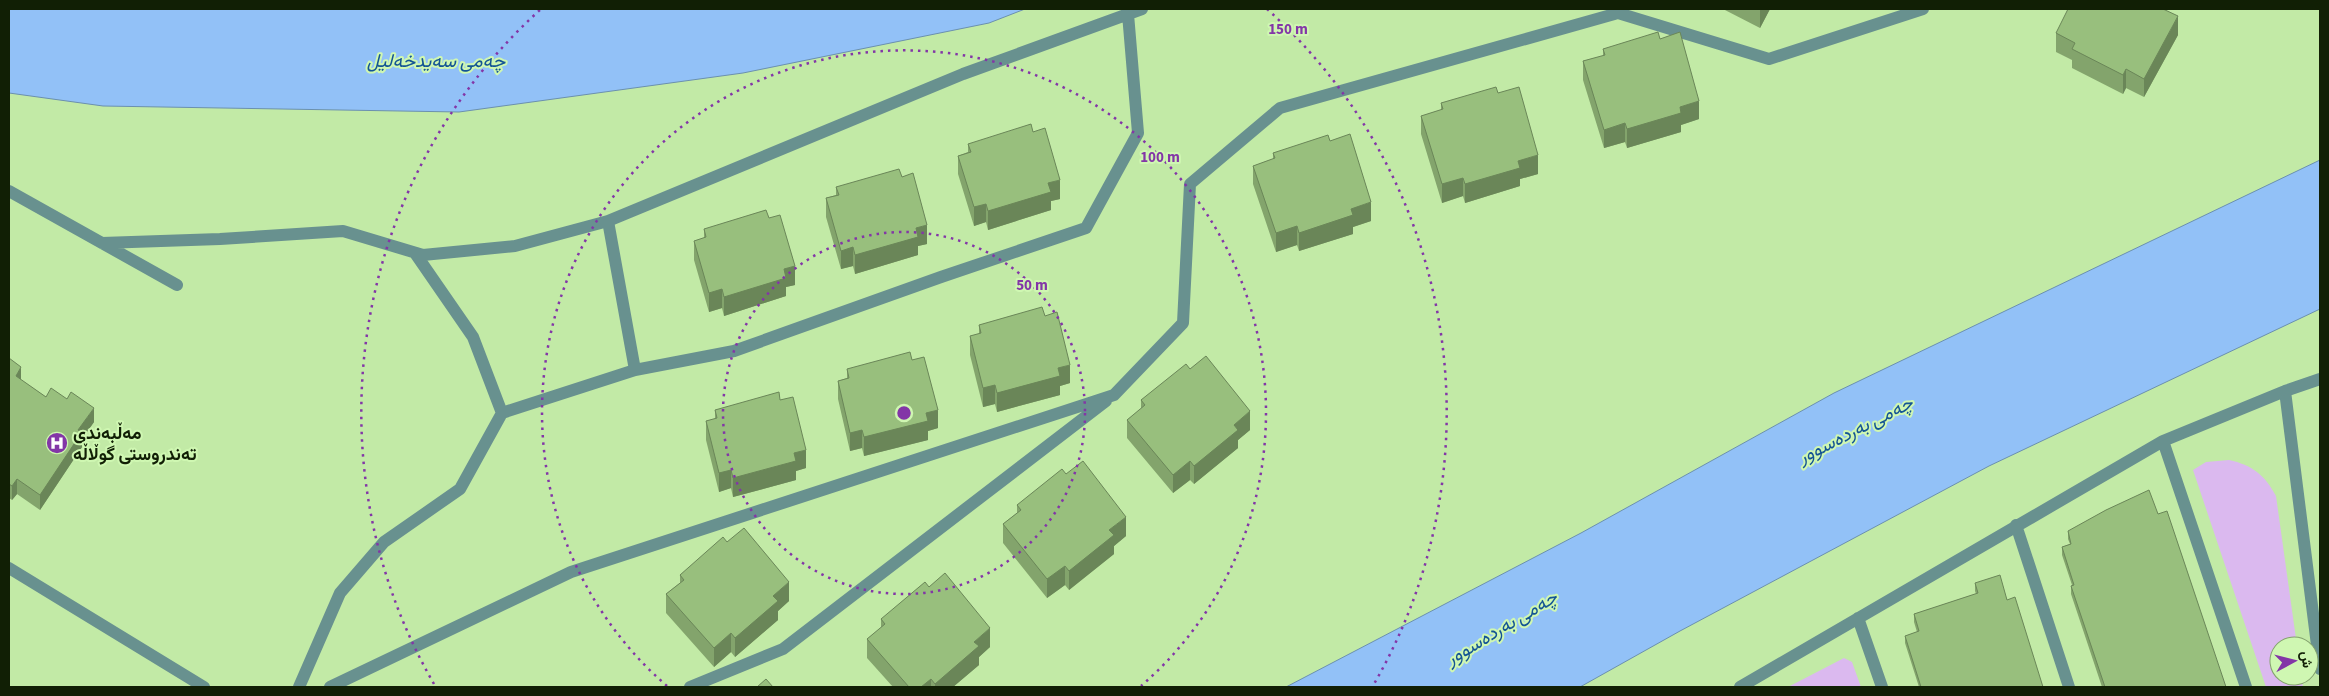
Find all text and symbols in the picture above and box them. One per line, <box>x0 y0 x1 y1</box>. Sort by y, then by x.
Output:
text: 150 m <box>1268 19 1308 40</box>
water label: چەمی سەیدخەلیل <box>367 48 506 75</box>
text: 100 m <box>1140 147 1180 168</box>
text: 50 m <box>1016 275 1048 296</box>
water label: چەمی بەردەسوور <box>1793 389 1919 471</box>
centre of rings <box>895 404 913 422</box>
place label: مەڵبەندی تەندروستی گوڵاڵە <box>73 421 197 467</box>
hospital icon: مەڵبەندی تەندروستی گوڵاڵە <box>45 431 69 455</box>
water label: چەمی بەردەسوور <box>1440 584 1564 673</box>
north arrow <box>2269 636 2319 686</box>
text: ش <box>2295 650 2317 669</box>

